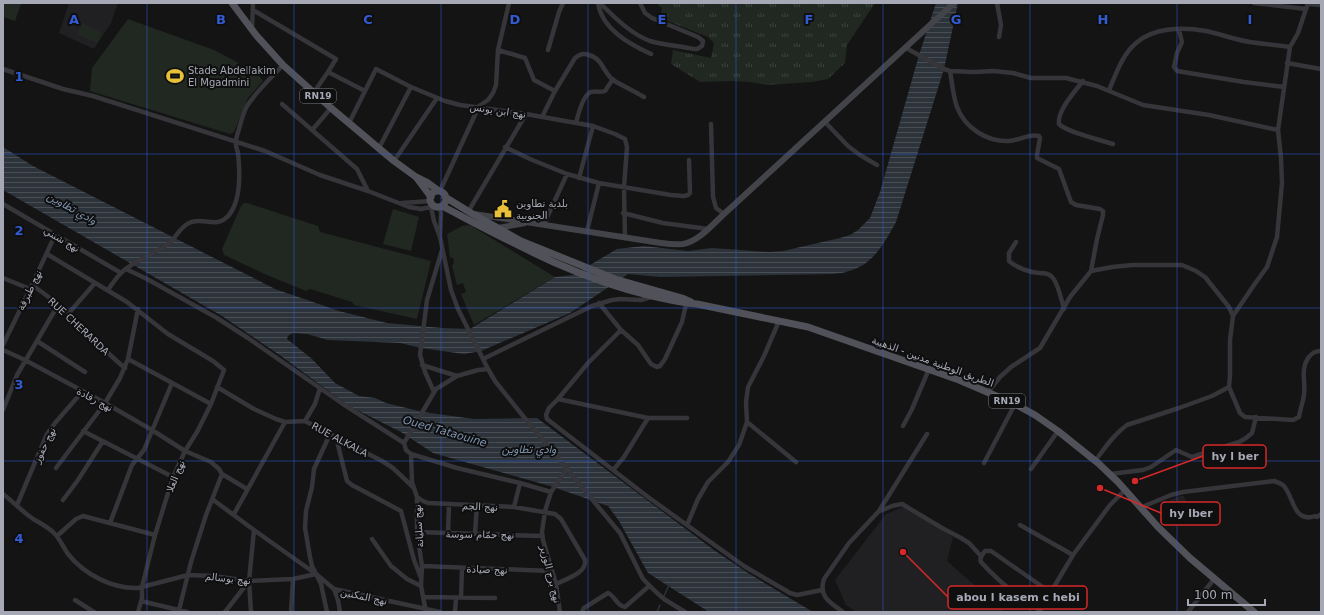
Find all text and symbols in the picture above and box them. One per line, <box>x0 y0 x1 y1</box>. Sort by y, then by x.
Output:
text: A <box>69 12 79 27</box>
text: B <box>216 12 226 27</box>
text: C <box>363 12 373 27</box>
text: D <box>510 12 521 27</box>
text: E <box>658 12 666 27</box>
text: F <box>805 12 813 27</box>
text: G <box>951 12 961 27</box>
text: H <box>1098 12 1108 27</box>
text: I <box>1248 12 1252 27</box>
place label: Stade Abdelاakim El Mgadmini <box>188 65 276 88</box>
sports icon: Stade Abdelاakim El Mgadmini <box>165 66 185 86</box>
text: 1 <box>14 69 24 84</box>
road number: RN19 <box>300 89 336 103</box>
street label: نهج ابن يونس <box>469 101 527 121</box>
water label: وادي تطاوين <box>44 190 99 229</box>
place label: بلدية تطاوين الجنوبية <box>516 198 568 221</box>
public building icon: بلدية تطاوين الجنوبية <box>493 199 513 219</box>
text: 2 <box>14 223 24 238</box>
street label: نهج شنني <box>41 225 82 255</box>
street label: نهج طبرقة <box>15 268 45 313</box>
street label: RUE CHERARDA <box>46 295 112 358</box>
street label: الطريق الوطنية مدنين - الذهيبة <box>870 334 995 389</box>
text: 3 <box>14 377 24 392</box>
street label: نهج رقادة <box>74 385 115 414</box>
road number: RN19 <box>989 394 1025 408</box>
water label: Oued Tataouine <box>401 413 489 450</box>
street label: RUE ALKALA <box>310 420 370 459</box>
street label: نهج حفوز <box>31 426 59 466</box>
water label: وادي تطاوين <box>502 443 556 458</box>
callout: hy l ber <box>1203 445 1266 468</box>
text: hy l ber <box>1211 450 1259 463</box>
street label: نهج العلا <box>164 459 188 494</box>
street label: نهج الجم <box>462 500 498 514</box>
callout: hy lber <box>1161 502 1220 525</box>
street label: نهج سليانة <box>412 504 426 548</box>
text: hy lber <box>1169 507 1213 520</box>
street label: نهج حمّام سوسة <box>446 528 514 542</box>
text: 4 <box>14 531 24 546</box>
street label: نهج برج الوزير <box>537 543 563 604</box>
street label: نهج صيادة <box>466 563 508 577</box>
street label: نهج بوسالم <box>204 571 251 587</box>
scale bar <box>1188 581 1265 607</box>
street label: نهج المكنين <box>339 586 388 608</box>
callout: abou l kasem c hebi <box>948 586 1087 609</box>
text: 100 m <box>1194 588 1232 602</box>
text: abou l kasem c hebi <box>956 591 1080 604</box>

